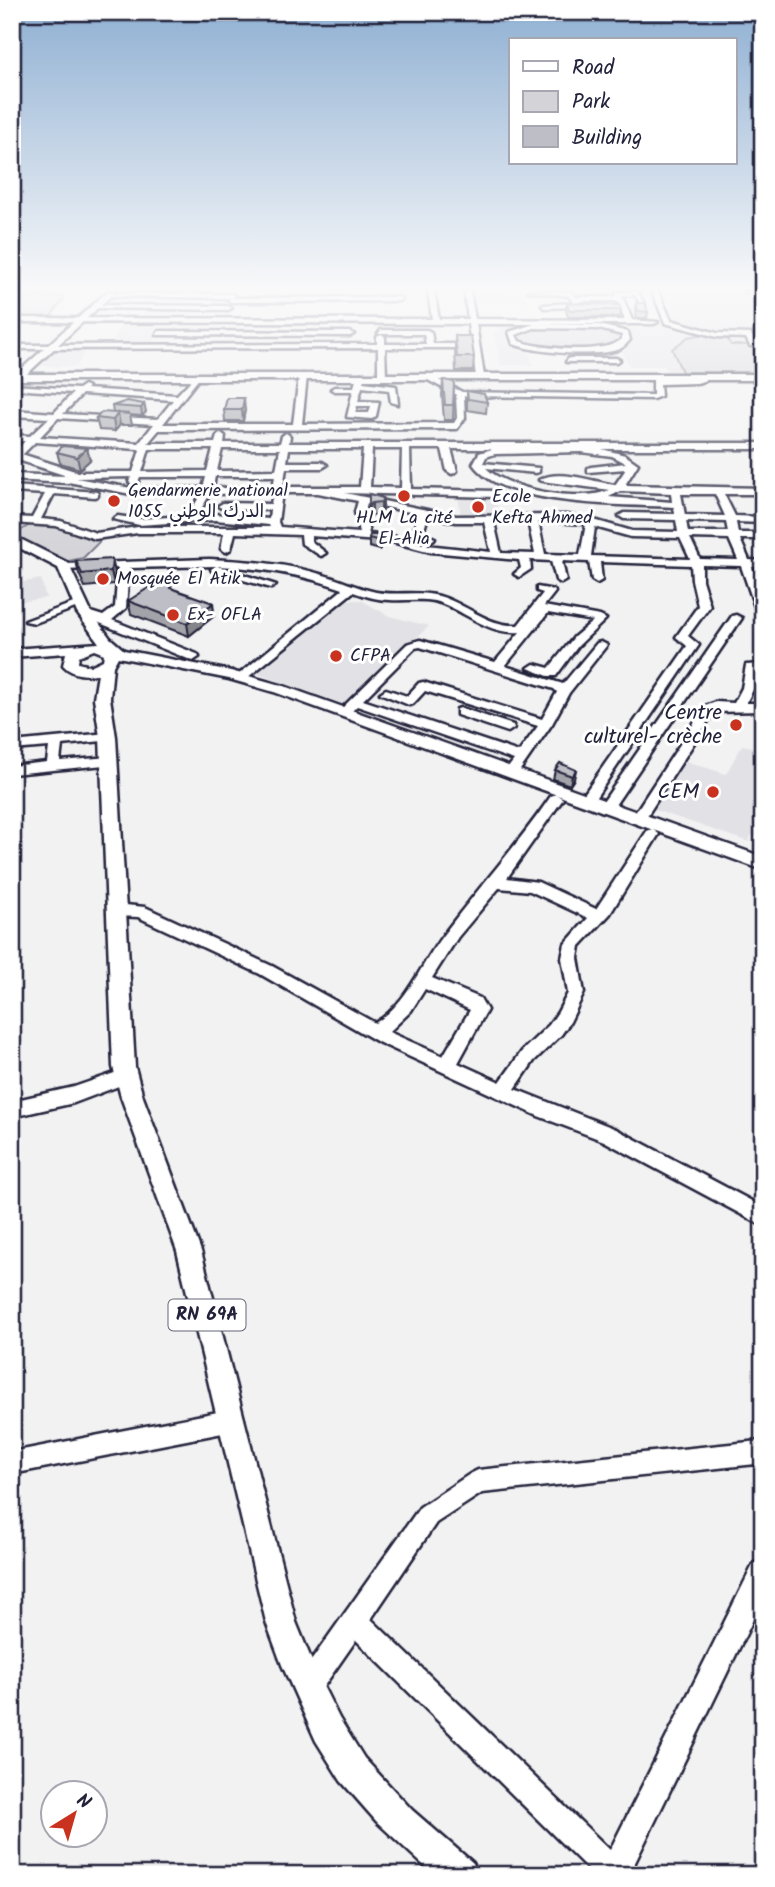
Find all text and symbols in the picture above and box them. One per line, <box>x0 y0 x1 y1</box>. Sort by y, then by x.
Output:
legend <box>509 38 736 164</box>
text: Road <box>572 52 615 85</box>
text: Park <box>572 86 610 119</box>
text: Building <box>572 122 642 155</box>
place label: Gendarmerie national 1055 الدرك الوطني <box>128 477 289 527</box>
place label: Ecole Kefta Ahmed <box>492 483 593 533</box>
marker: HLM La cité El-Alia <box>396 488 412 504</box>
marker: Gendarmerie national 1055 الدرك الوطني <box>106 493 122 509</box>
marker: Ecole Kefta Ahmed <box>470 499 486 515</box>
place label: HLM La cité El-Alia <box>356 504 453 554</box>
place label: Mosquée El Atik <box>117 565 241 594</box>
marker: Mosquée El Atik <box>95 571 111 587</box>
place label: Ex- OFLA <box>187 601 262 630</box>
marker: Ex- OFLA <box>165 607 181 623</box>
place label: CFPA <box>350 642 391 671</box>
marker: CFPA <box>328 648 344 664</box>
place label: Centre culturel- crèche <box>584 697 723 754</box>
marker: Centre culturel- crèche <box>728 717 744 733</box>
place label: CEM <box>658 776 699 809</box>
marker: CEM <box>705 784 721 800</box>
road number: RN 69A <box>168 1300 246 1330</box>
north arrow <box>38 1778 108 1848</box>
text: N <box>69 1786 97 1818</box>

